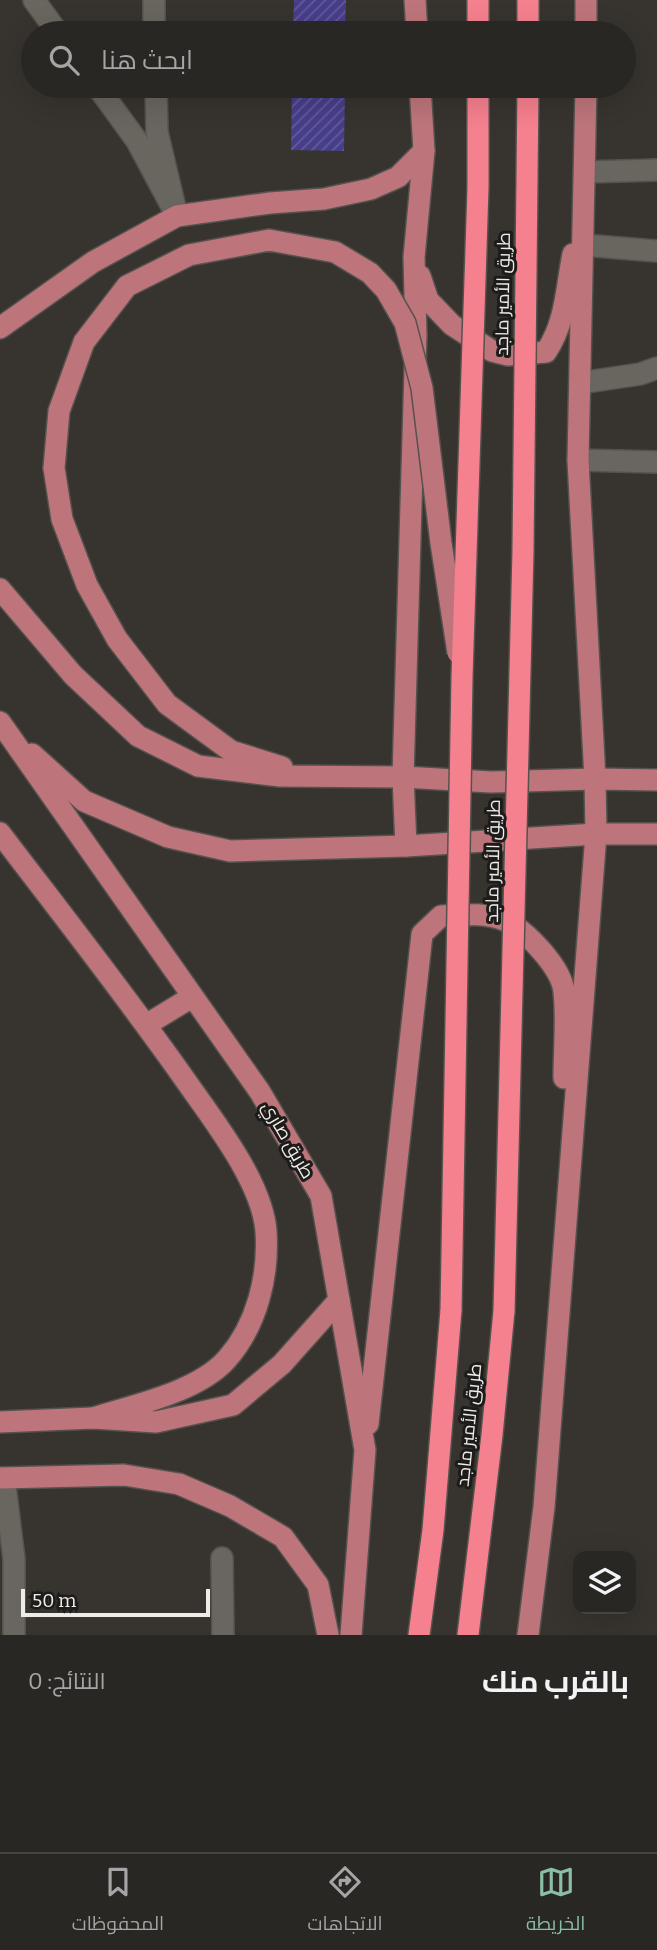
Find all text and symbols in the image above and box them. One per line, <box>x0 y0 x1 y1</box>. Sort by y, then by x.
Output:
search box <box>21 21 636 98</box>
icon: search <box>45 41 83 79</box>
text: ابحث هنا <box>101 45 193 76</box>
street label: طريق الأمير ماجد <box>491 232 516 356</box>
street label: طريق الأمير ماجد <box>481 799 506 923</box>
street label: طريق صاري <box>254 1097 319 1184</box>
street label: طريق الأمير ماجد <box>452 1362 487 1488</box>
map controls <box>573 1551 636 1614</box>
button: layers <box>573 1551 636 1614</box>
scale bar <box>21 1586 210 1618</box>
text: 50 m <box>32 1589 76 1612</box>
text: بالقرب منك <box>482 1664 629 1700</box>
text: النتائج: 0 <box>28 1667 106 1695</box>
tab: المحفوظات <box>72 1863 164 1941</box>
tab: الاتجاهات <box>307 1863 383 1941</box>
tab: الخريطة <box>526 1863 585 1941</box>

